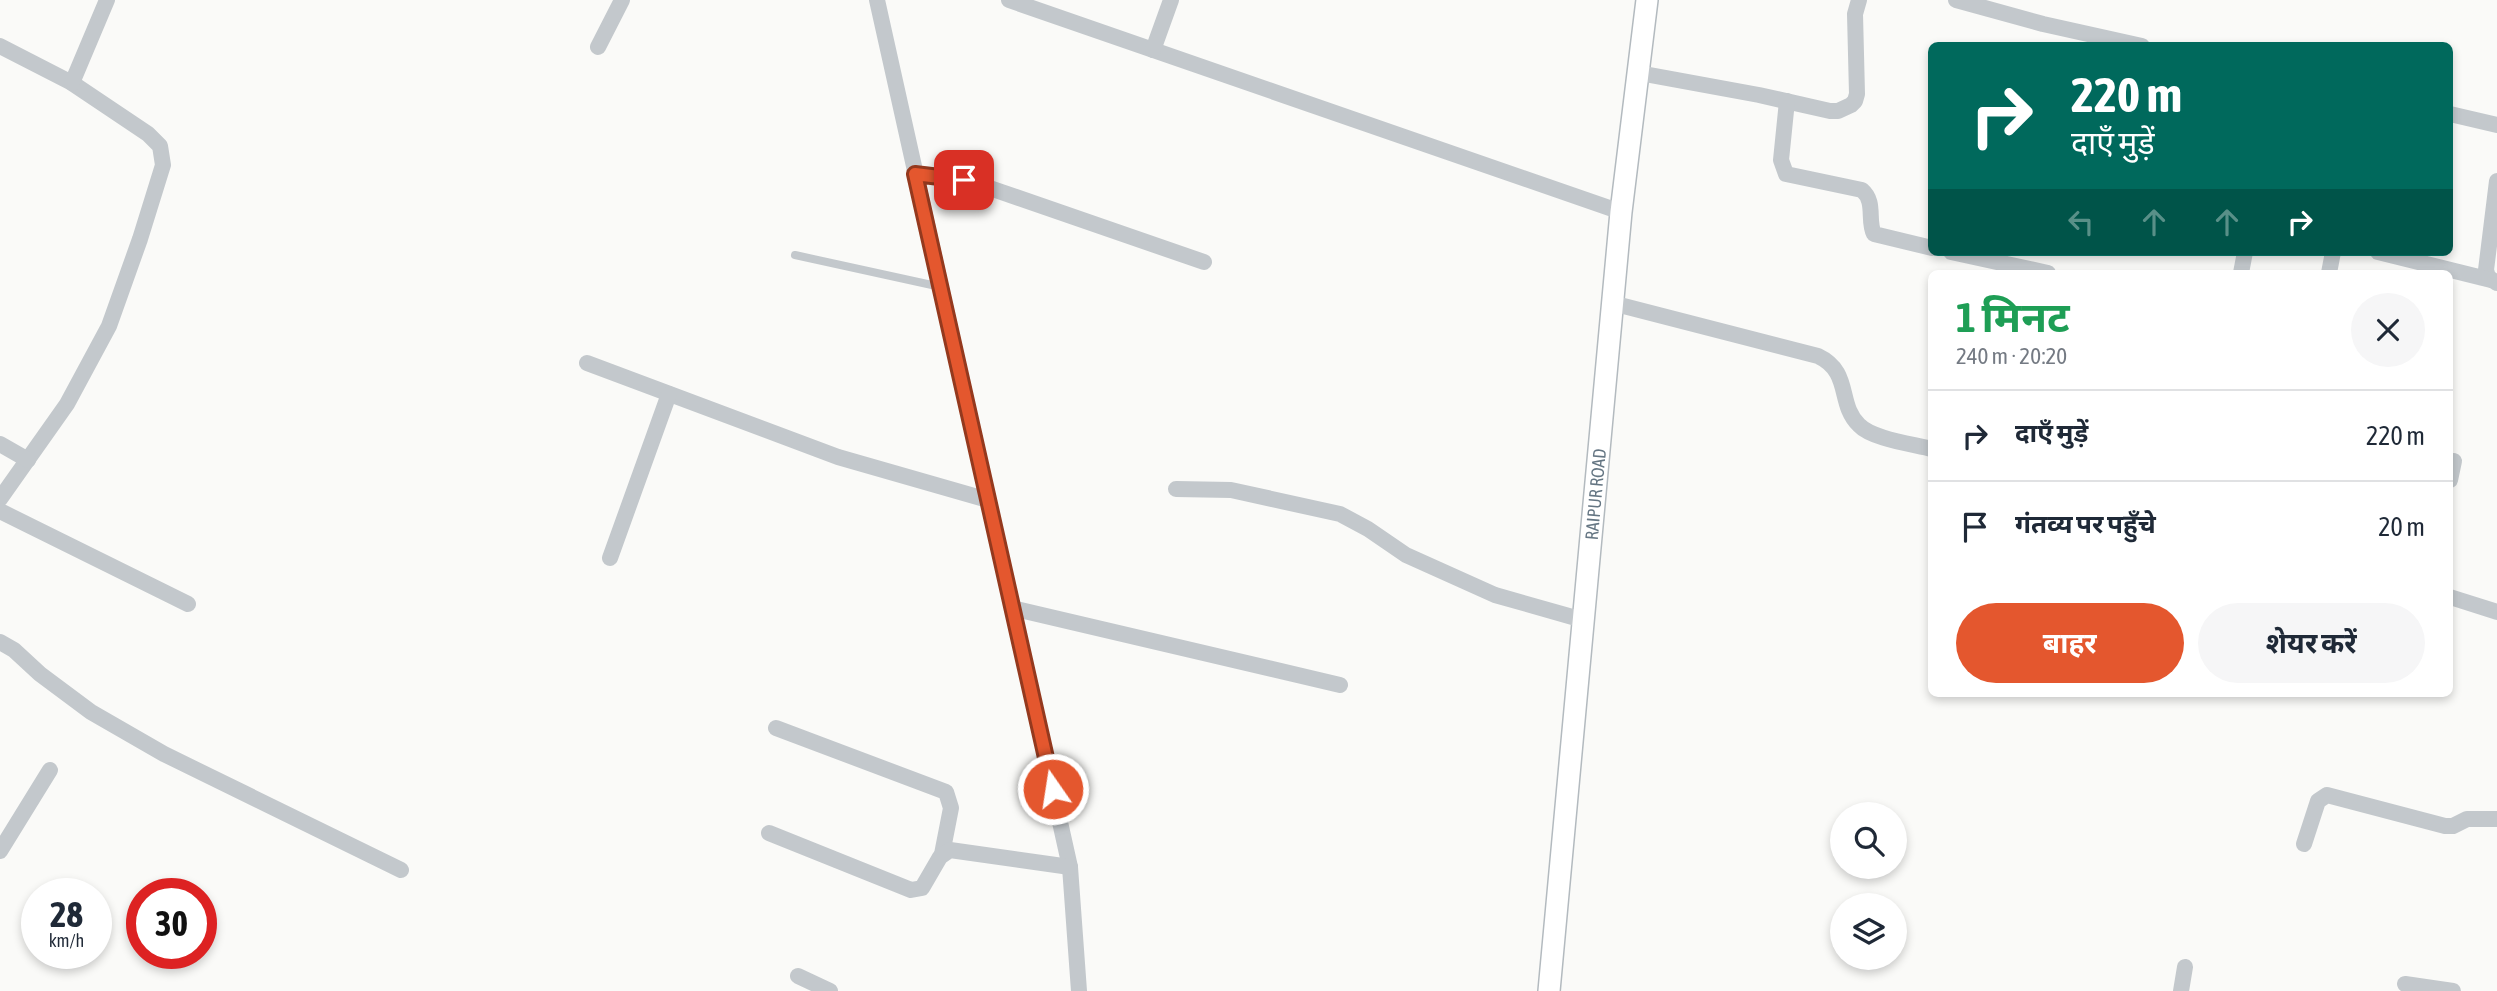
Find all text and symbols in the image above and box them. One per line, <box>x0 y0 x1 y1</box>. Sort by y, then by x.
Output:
text: 220 m <box>2071 66 2182 122</box>
icon: right <box>1956 70 2047 161</box>
text: दाएँ मुड़ें <box>2071 124 2155 161</box>
pin <box>934 150 994 210</box>
icon: arrive <box>945 161 983 199</box>
icon: left <box>2062 203 2100 241</box>
icon: ahead <box>2135 203 2173 241</box>
icon: ahead <box>2208 203 2246 241</box>
icon: right <box>2281 203 2319 241</box>
text: 1 मिनट <box>1956 293 2070 341</box>
button: close <box>2351 293 2425 367</box>
text: 240 m · 20:20 <box>1956 343 2067 369</box>
icon: right <box>1956 417 1994 455</box>
text: दाएँ मुड़ें <box>2015 418 2088 448</box>
text: 220 m <box>2366 421 2425 451</box>
street label: RAIPUR ROAD <box>1580 448 1610 541</box>
icon: arrive <box>1956 508 1994 546</box>
text: गंतव्य पर पहुँचे <box>2015 509 2156 539</box>
text: 20 m <box>2378 512 2425 542</box>
button: बाहर <box>1956 603 2184 683</box>
button: शेयर करें <box>2198 603 2425 683</box>
position arrow <box>1016 752 1090 826</box>
map controls <box>1830 802 1907 970</box>
button: search <box>1830 802 1907 879</box>
speed limit sign: 30 <box>126 878 217 969</box>
button: layers <box>1830 893 1907 970</box>
text: 28 <box>50 894 83 934</box>
text: km/h <box>49 930 84 951</box>

